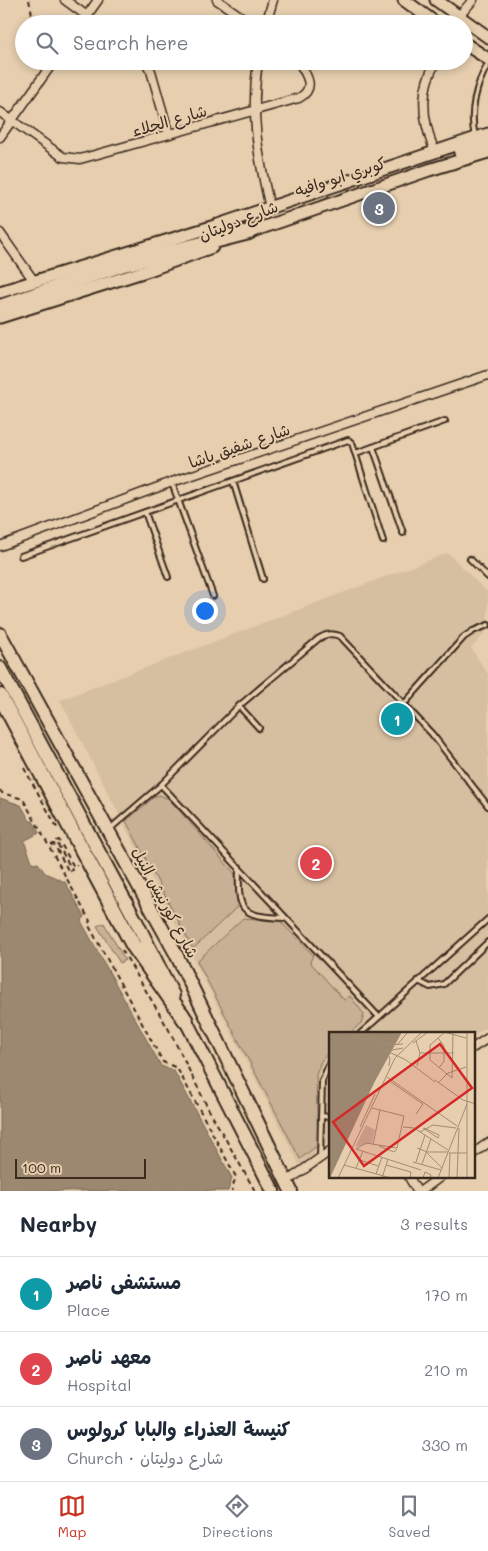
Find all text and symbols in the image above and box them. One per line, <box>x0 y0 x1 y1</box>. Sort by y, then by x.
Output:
search box <box>15 15 473 70</box>
icon: search <box>33 29 61 57</box>
text: Search here <box>73 30 189 55</box>
street label: شارع الجلاء <box>129 99 209 143</box>
street label: كوبري ابو وافيه <box>292 151 389 203</box>
pin: 3 <box>363 189 395 227</box>
street label: شارع دوليتان <box>195 195 281 247</box>
street label: شارع شفيق باشا <box>186 418 293 474</box>
your location <box>192 598 218 624</box>
pin: 1 <box>381 700 413 738</box>
street label: شارع كورنيش النيل <box>126 843 204 962</box>
pin: 2 <box>300 844 332 882</box>
inset map <box>329 1032 476 1178</box>
scale bar <box>15 1156 146 1179</box>
text: 100 m <box>22 1158 61 1177</box>
text: Nearby <box>20 1210 97 1237</box>
text: 3 results <box>400 1213 468 1234</box>
text: مستشفى ناصر <box>67 1269 181 1294</box>
text: 1 <box>32 1284 40 1305</box>
text: 170 m <box>424 1284 468 1305</box>
text: Place <box>67 1299 110 1320</box>
text: معهد ناصر <box>67 1344 151 1369</box>
text: 2 <box>32 1359 40 1380</box>
text: 210 m <box>424 1359 468 1380</box>
text: Hospital <box>67 1374 131 1395</box>
text: كنيسة العذراء والبابا كرولوس <box>67 1416 290 1441</box>
text: 3 <box>31 1434 41 1455</box>
text: 330 m <box>422 1434 468 1455</box>
text: Church · شارع دوليتان <box>67 1447 223 1468</box>
tab: Map <box>58 1492 86 1541</box>
tab: Directions <box>202 1492 273 1541</box>
tab: Saved <box>389 1492 430 1541</box>

